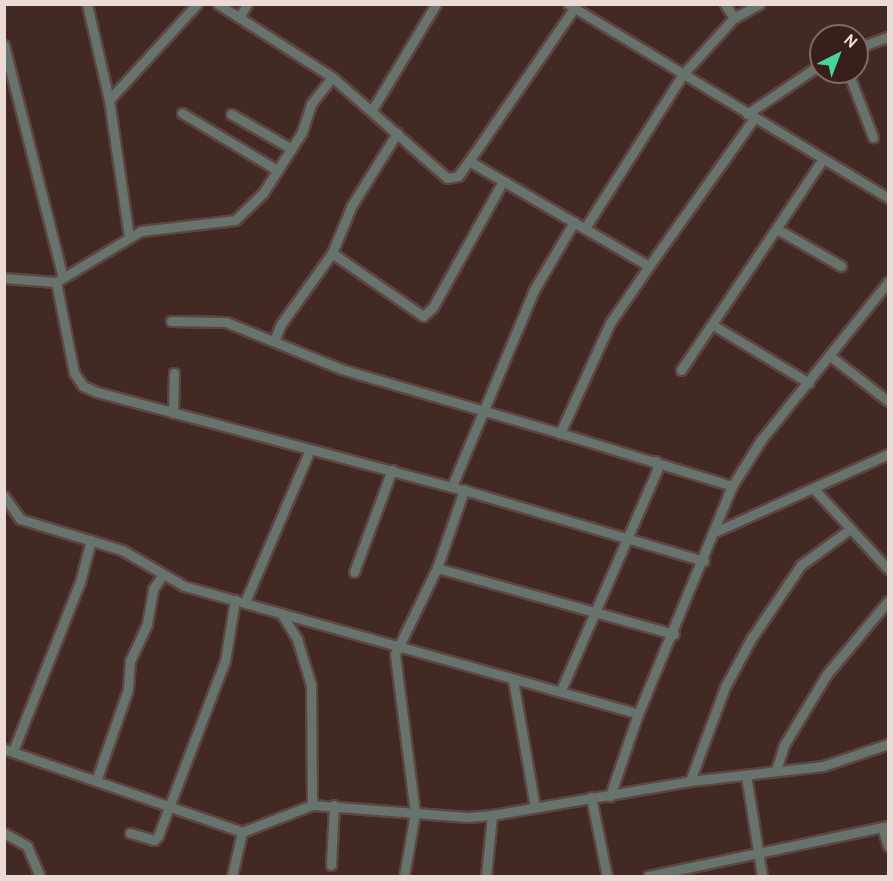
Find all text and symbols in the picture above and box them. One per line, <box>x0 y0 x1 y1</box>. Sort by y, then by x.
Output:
north arrow <box>809 24 869 84</box>
text: N <box>839 31 861 53</box>

